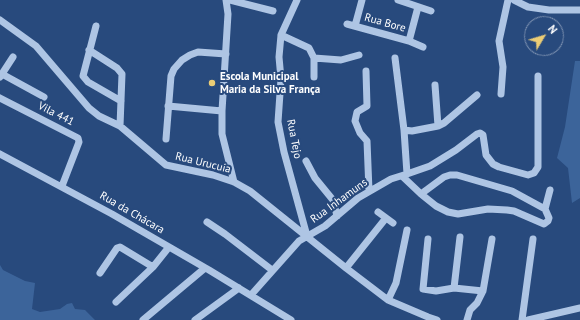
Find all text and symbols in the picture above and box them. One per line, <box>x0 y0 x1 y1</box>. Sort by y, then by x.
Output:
street label: Rua Bore <box>363 11 407 35</box>
north arrow <box>524 16 564 56</box>
text: N <box>545 22 560 36</box>
place label: Escola Municipal Maria da Silva França <box>220 70 320 96</box>
marker: Escola Municipal Maria da Silva França <box>207 78 217 88</box>
street label: Vila 441 <box>36 99 76 129</box>
street label: Rua Tejo <box>284 118 304 160</box>
street label: Rua Urucuia <box>174 150 232 176</box>
street label: Rua Inhamuns <box>308 176 370 226</box>
street label: Rua da Chácara <box>97 189 167 237</box>

